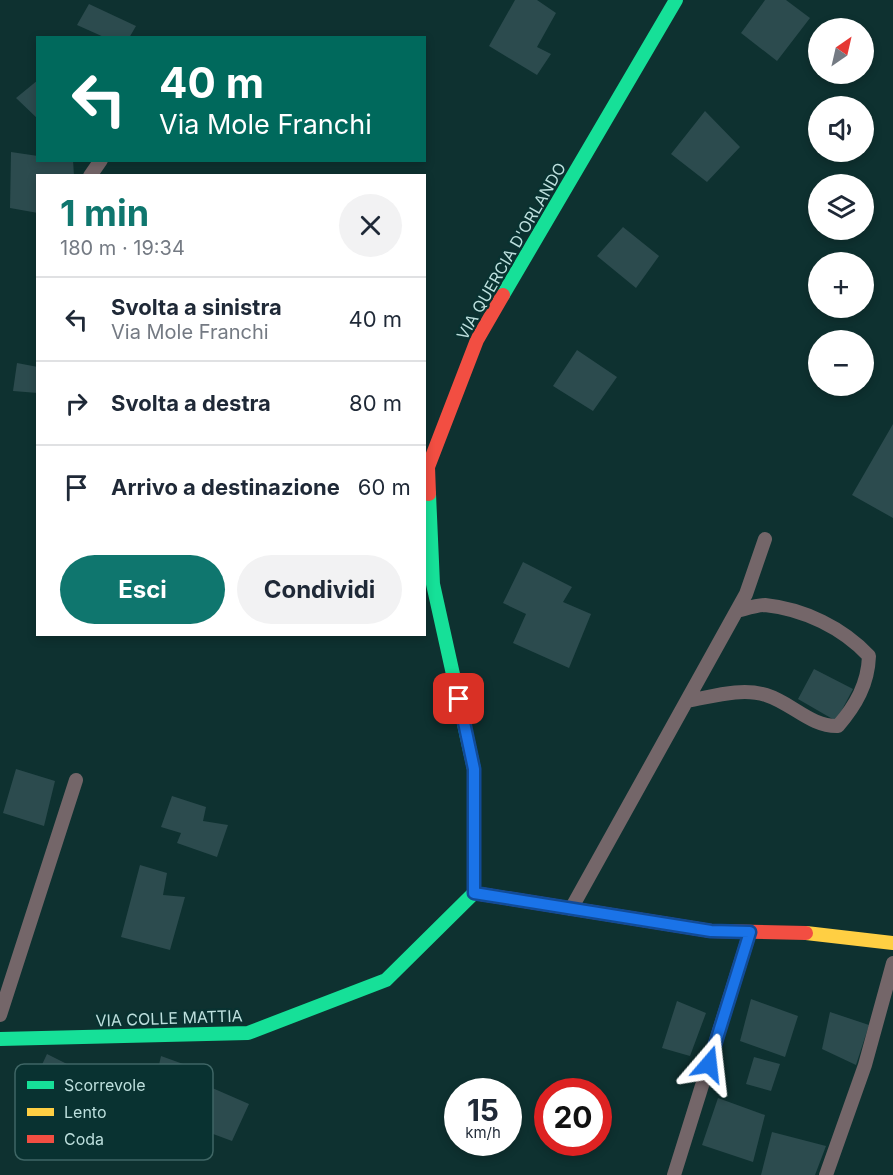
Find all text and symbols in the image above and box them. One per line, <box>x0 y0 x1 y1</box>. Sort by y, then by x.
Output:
north arrow <box>808 18 874 84</box>
map controls <box>808 18 874 396</box>
text: 40 m <box>159 57 264 108</box>
icon: left <box>60 60 138 138</box>
button: sound <box>808 96 874 162</box>
text: Via Mole Franchi <box>159 108 372 141</box>
street label: VIA QUERCIA D'ORLANDO <box>452 159 570 343</box>
button: layers <box>808 174 874 240</box>
text: 1 min <box>60 191 149 235</box>
button: close <box>339 194 402 257</box>
text: 180 m · 19:34 <box>60 236 185 260</box>
button: + <box>808 252 874 318</box>
text: Svolta a sinistra <box>111 294 282 320</box>
icon: left <box>60 303 93 336</box>
text: 40 m <box>348 306 402 332</box>
text: Via Mole Franchi <box>111 320 269 344</box>
button: − <box>808 330 874 396</box>
icon: right <box>60 387 93 420</box>
text: Svolta a destra <box>111 390 271 416</box>
text: 80 m <box>349 390 402 416</box>
icon: arrive <box>60 471 93 504</box>
text: Arrivo a destinazione <box>111 474 340 500</box>
text: 60 m <box>358 474 411 500</box>
button: Esci <box>60 555 225 624</box>
button: Condividi <box>237 555 402 624</box>
pin <box>433 673 484 724</box>
icon: arrive <box>442 682 475 715</box>
street label: VIA COLLE MATTIA <box>95 1005 243 1031</box>
position arrow <box>677 1032 741 1096</box>
legend <box>15 1064 213 1160</box>
text: Scorrevole <box>64 1075 146 1095</box>
speed limit sign: 20 <box>534 1078 612 1156</box>
text: 15 <box>467 1092 499 1128</box>
text: Lento <box>64 1102 107 1122</box>
text: km/h <box>465 1123 501 1142</box>
text: Coda <box>64 1129 104 1149</box>

